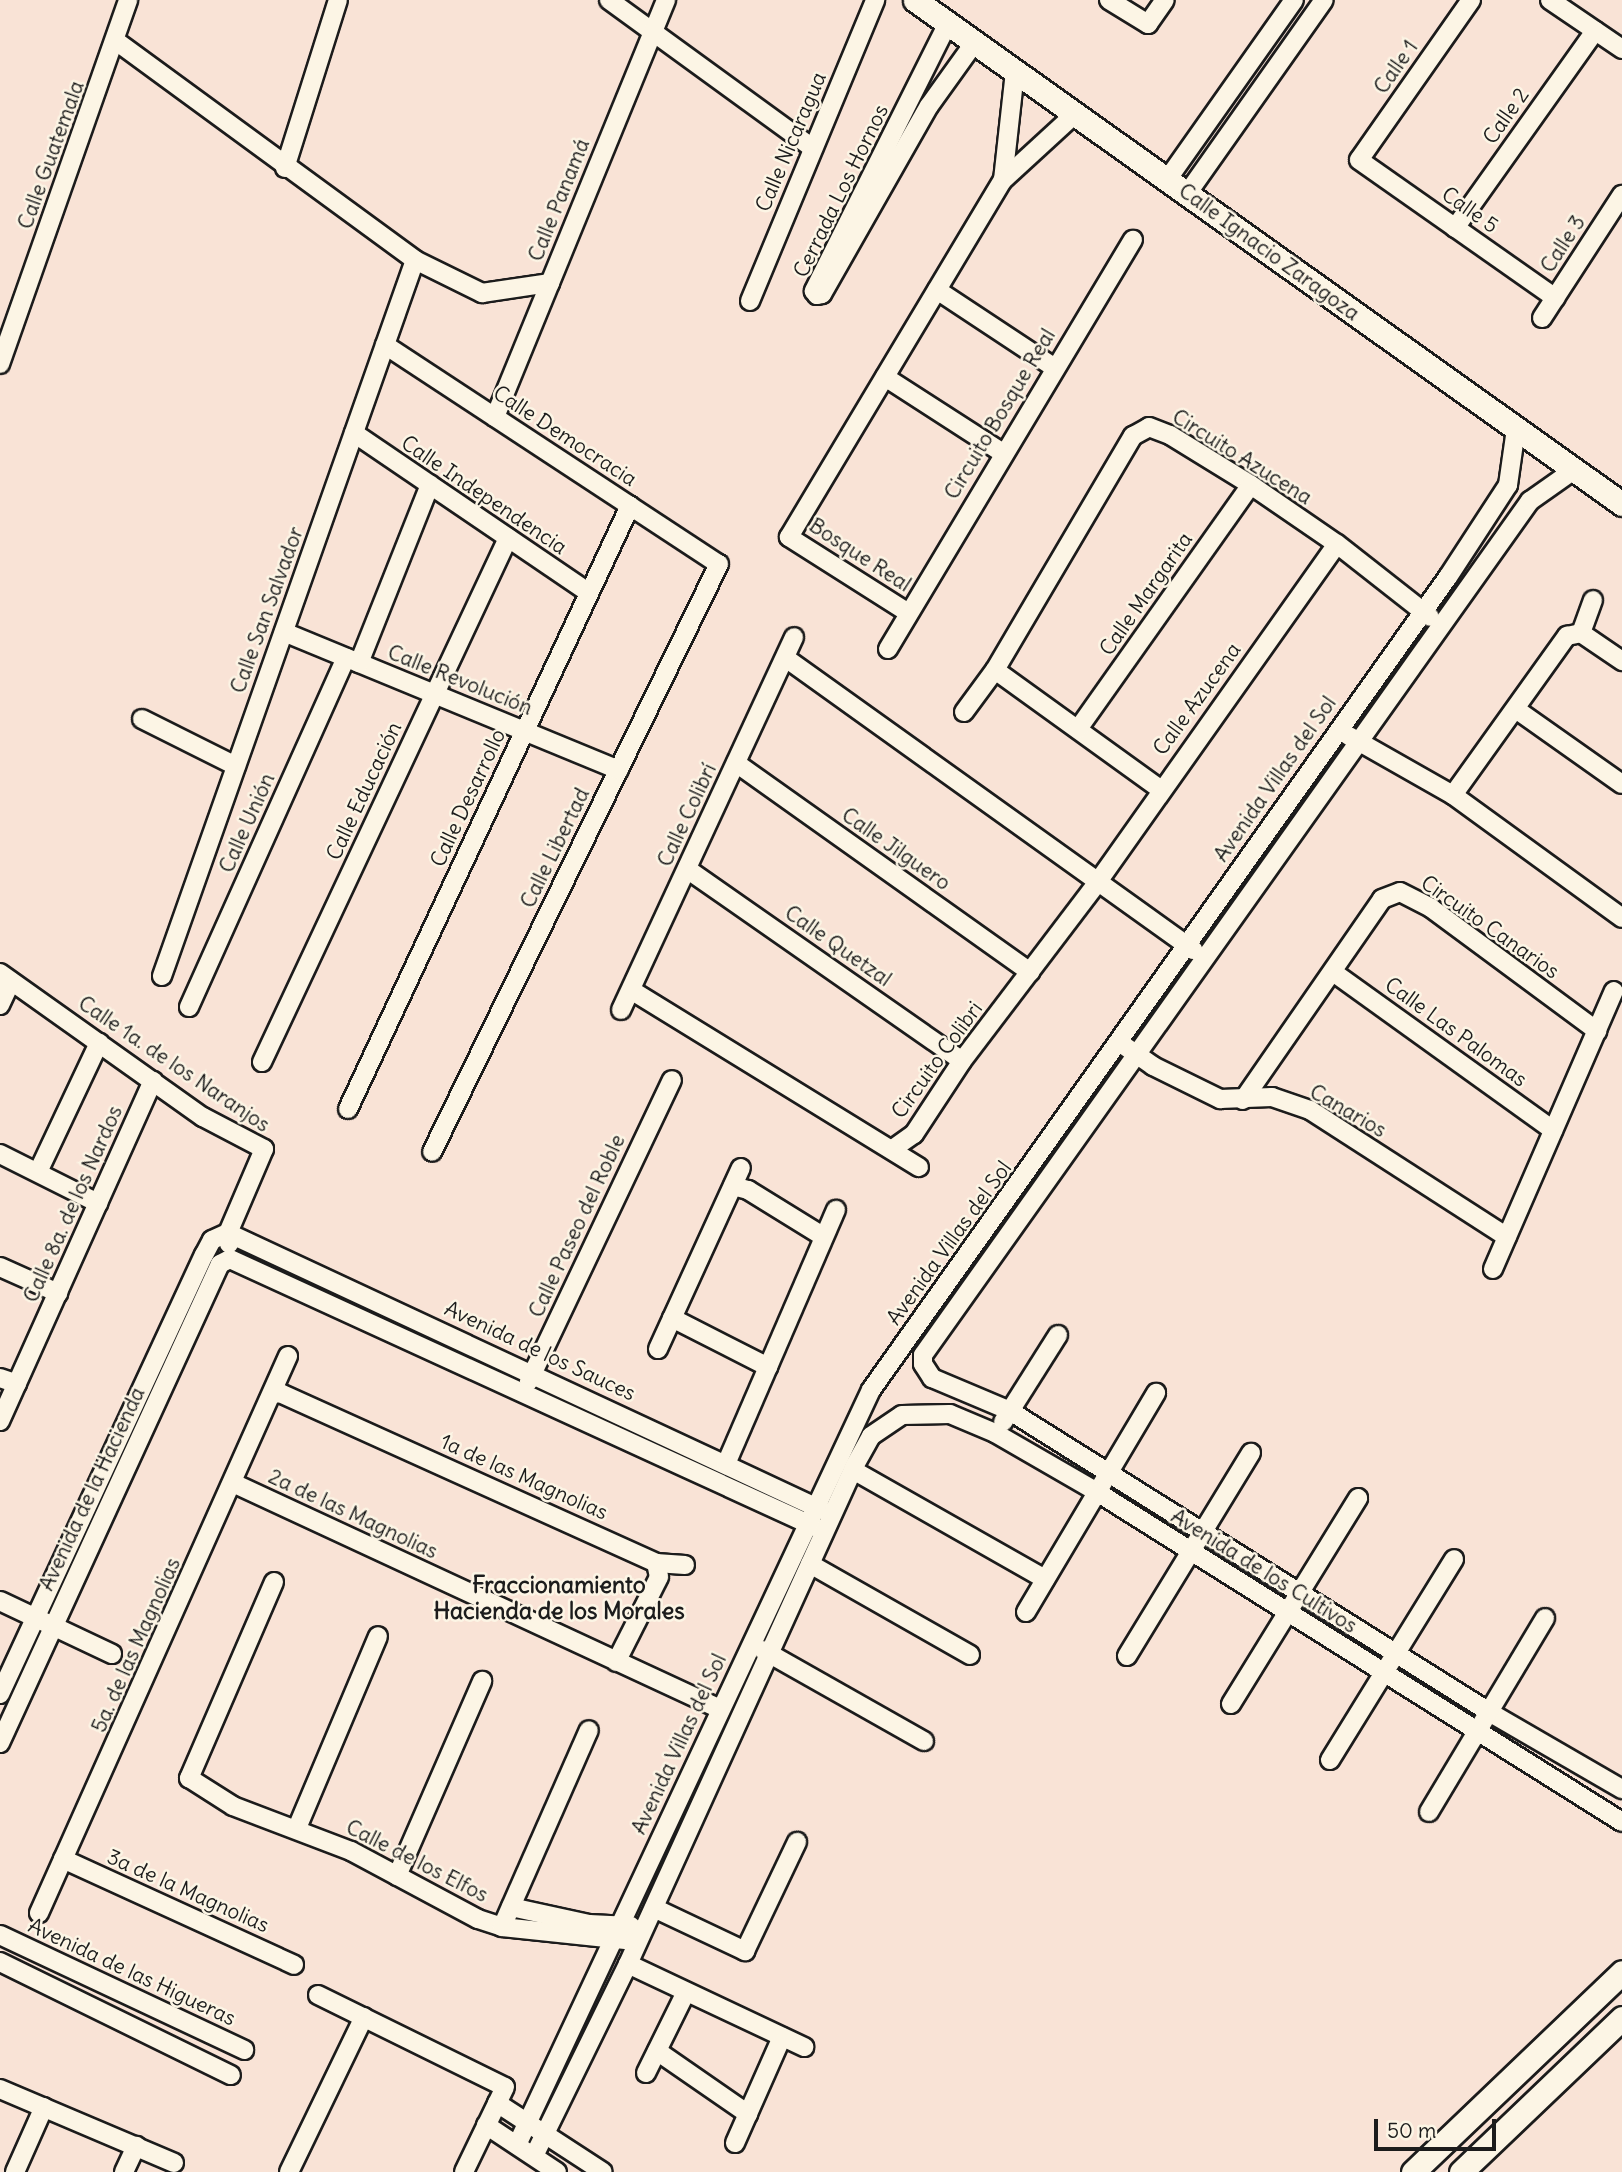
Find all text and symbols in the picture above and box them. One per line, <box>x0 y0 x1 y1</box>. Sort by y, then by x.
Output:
street label: Calle 1 <box>1369 35 1423 99</box>
street label: Calle Nicaragua <box>750 68 832 216</box>
street label: Calle Guatemala <box>12 77 90 233</box>
street label: Calle 2 <box>1478 83 1534 149</box>
street label: Cerrada Los Hornos <box>788 100 894 282</box>
street label: Calle Panamá <box>523 135 595 265</box>
street label: Calle Ignacio Zaragoza <box>1174 178 1364 326</box>
street label: Calle 5 <box>1437 181 1503 239</box>
street label: Calle 3 <box>1535 211 1591 277</box>
street label: Circuito Bosque Real <box>939 324 1061 504</box>
street label: Calle Democracia <box>488 380 642 492</box>
street label: Circuito Azucena <box>1168 404 1316 510</box>
street label: Calle Independencia <box>396 430 572 560</box>
street label: Bosque Real <box>804 513 916 597</box>
street label: Calle San Salvador <box>225 523 309 697</box>
street label: Calle Margarita <box>1094 528 1198 660</box>
street label: Calle Azucena <box>1148 638 1246 760</box>
street label: Calle Revolución <box>384 640 536 720</box>
street label: Avenida Villas del Sol <box>1208 691 1342 867</box>
street label: Calle Educación <box>321 718 407 864</box>
street label: Calle Desarrollo <box>425 725 511 871</box>
street label: Calle Colibrí <box>652 759 722 871</box>
street label: Calle Unión <box>214 769 280 877</box>
street label: Calle Libertad <box>515 784 595 912</box>
street label: Calle Jilguero <box>837 802 955 896</box>
street label: Circuito Canarios <box>1416 870 1564 984</box>
street label: Calle Quetzal <box>780 900 896 992</box>
street label: Calle Las Palomas <box>1380 972 1532 1092</box>
street label: Calle 1a. de los Naranjos <box>73 990 275 1138</box>
street label: Circuito Colibri <box>886 997 988 1123</box>
street label: Canarios <box>1305 1079 1391 1143</box>
street label: Calle 8a. de los Nardos <box>18 1102 128 1306</box>
street label: Calle Paseo del Roble <box>524 1130 630 1322</box>
street label: Avenida Villas del Sol <box>881 1156 1017 1330</box>
street label: Avenida de los Sauces <box>441 1296 639 1406</box>
street label: Avenida de la Hacienda <box>34 1383 150 1595</box>
street label: 1a de las Magnolias <box>436 1429 612 1525</box>
street label: 2a de las Magnolias <box>264 1464 442 1564</box>
street label: Avenida de los Cultivos <box>1166 1503 1362 1639</box>
street label: 5a. de las Magnolias <box>86 1554 186 1736</box>
district label: Fraccionamiento Hacienda de los Morales <box>433 1571 685 1625</box>
street label: Avenida Villas del Sol <box>626 1650 732 1838</box>
street label: Calle de los Elfos <box>342 1814 492 1908</box>
street label: 3a de la Magnolias <box>103 1844 273 1938</box>
street label: Avenida de las Higueras <box>24 1913 240 2031</box>
scale bar <box>1377 2106 1500 2150</box>
text: 50 m <box>1387 2117 1436 2144</box>

